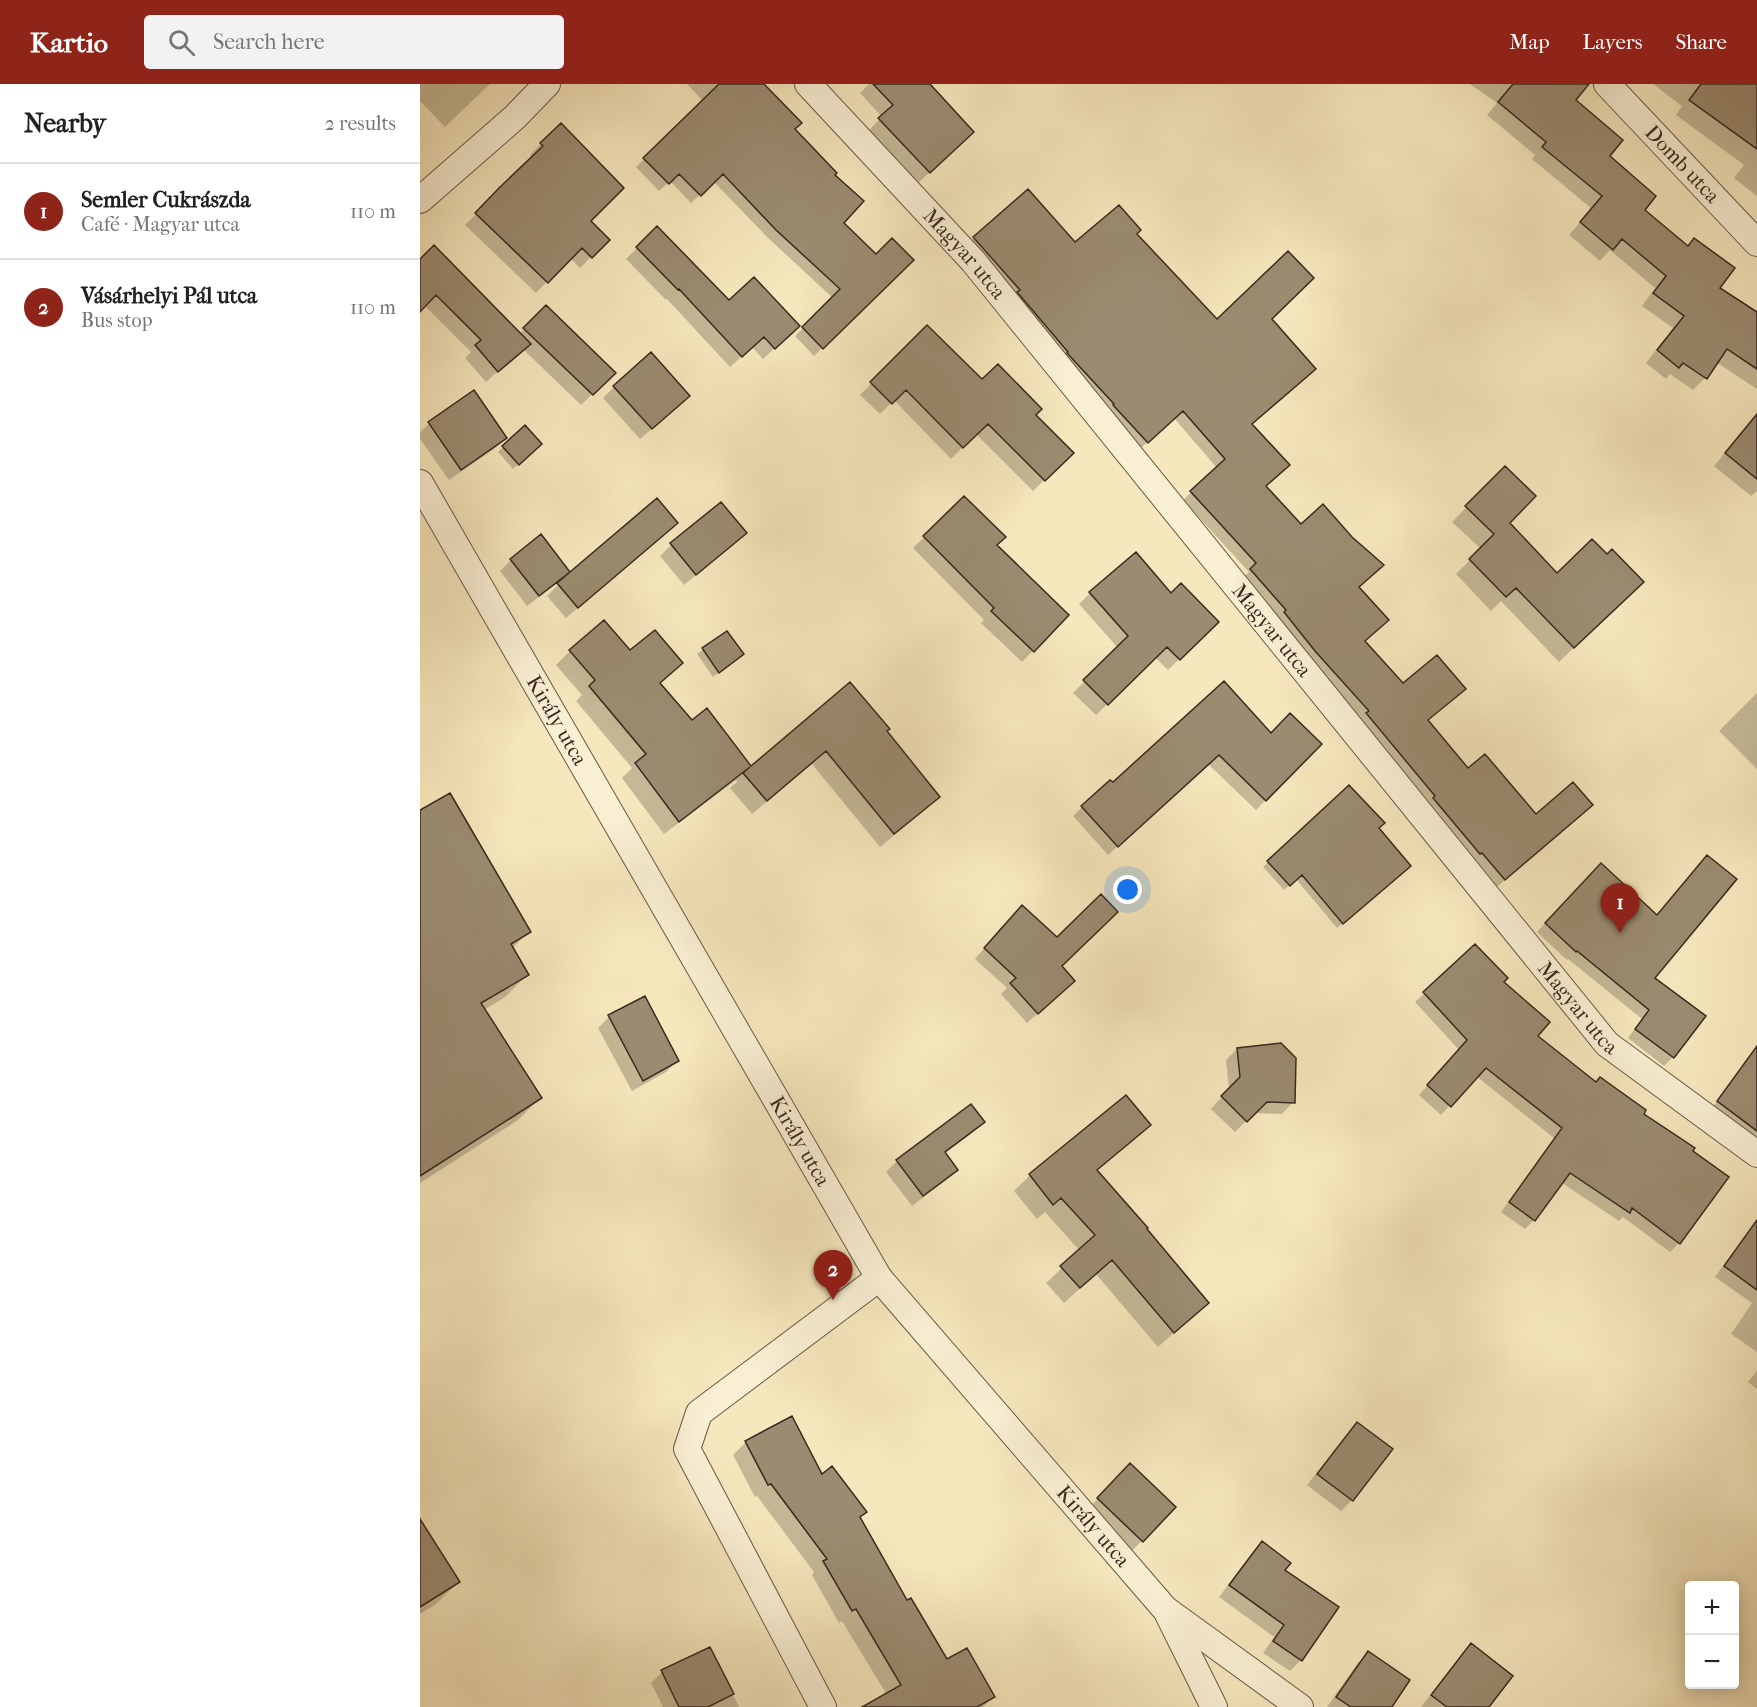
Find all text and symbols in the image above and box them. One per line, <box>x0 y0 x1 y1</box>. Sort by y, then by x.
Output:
search box <box>144 15 564 69</box>
text: Kartio <box>30 26 108 59</box>
icon: search <box>165 26 198 59</box>
text: Search here <box>213 29 325 55</box>
text: Map <box>1509 30 1550 54</box>
text: Layers <box>1583 30 1642 54</box>
text: Share <box>1675 30 1727 54</box>
text: Nearby <box>24 108 106 139</box>
text: 2 results <box>325 112 396 135</box>
street label: Domb utca <box>1640 120 1725 208</box>
text: Semler Cukrászda <box>81 187 251 213</box>
text: 1 <box>40 200 47 223</box>
text: 110 m <box>350 200 396 223</box>
street label: Magyar utca <box>918 204 1011 304</box>
text: Café · Magyar utca <box>81 213 240 236</box>
text: Vásárhelyi Pál utca <box>81 283 257 309</box>
text: 2 <box>38 296 49 319</box>
text: 110 m <box>350 296 396 319</box>
text: Bus stop <box>81 309 153 332</box>
street label: Magyar utca <box>1227 579 1317 682</box>
street label: Király utca <box>522 671 592 770</box>
your location <box>1113 875 1142 904</box>
pin: 1 <box>1600 884 1640 933</box>
street label: Magyar utca <box>1533 957 1622 1060</box>
street label: Király utca <box>765 1092 835 1191</box>
pin: 2 <box>814 1250 852 1300</box>
street label: Király utca <box>1052 1481 1135 1572</box>
map controls <box>1685 1581 1739 1689</box>
button: + <box>1685 1581 1739 1635</box>
button: − <box>1685 1635 1739 1689</box>

